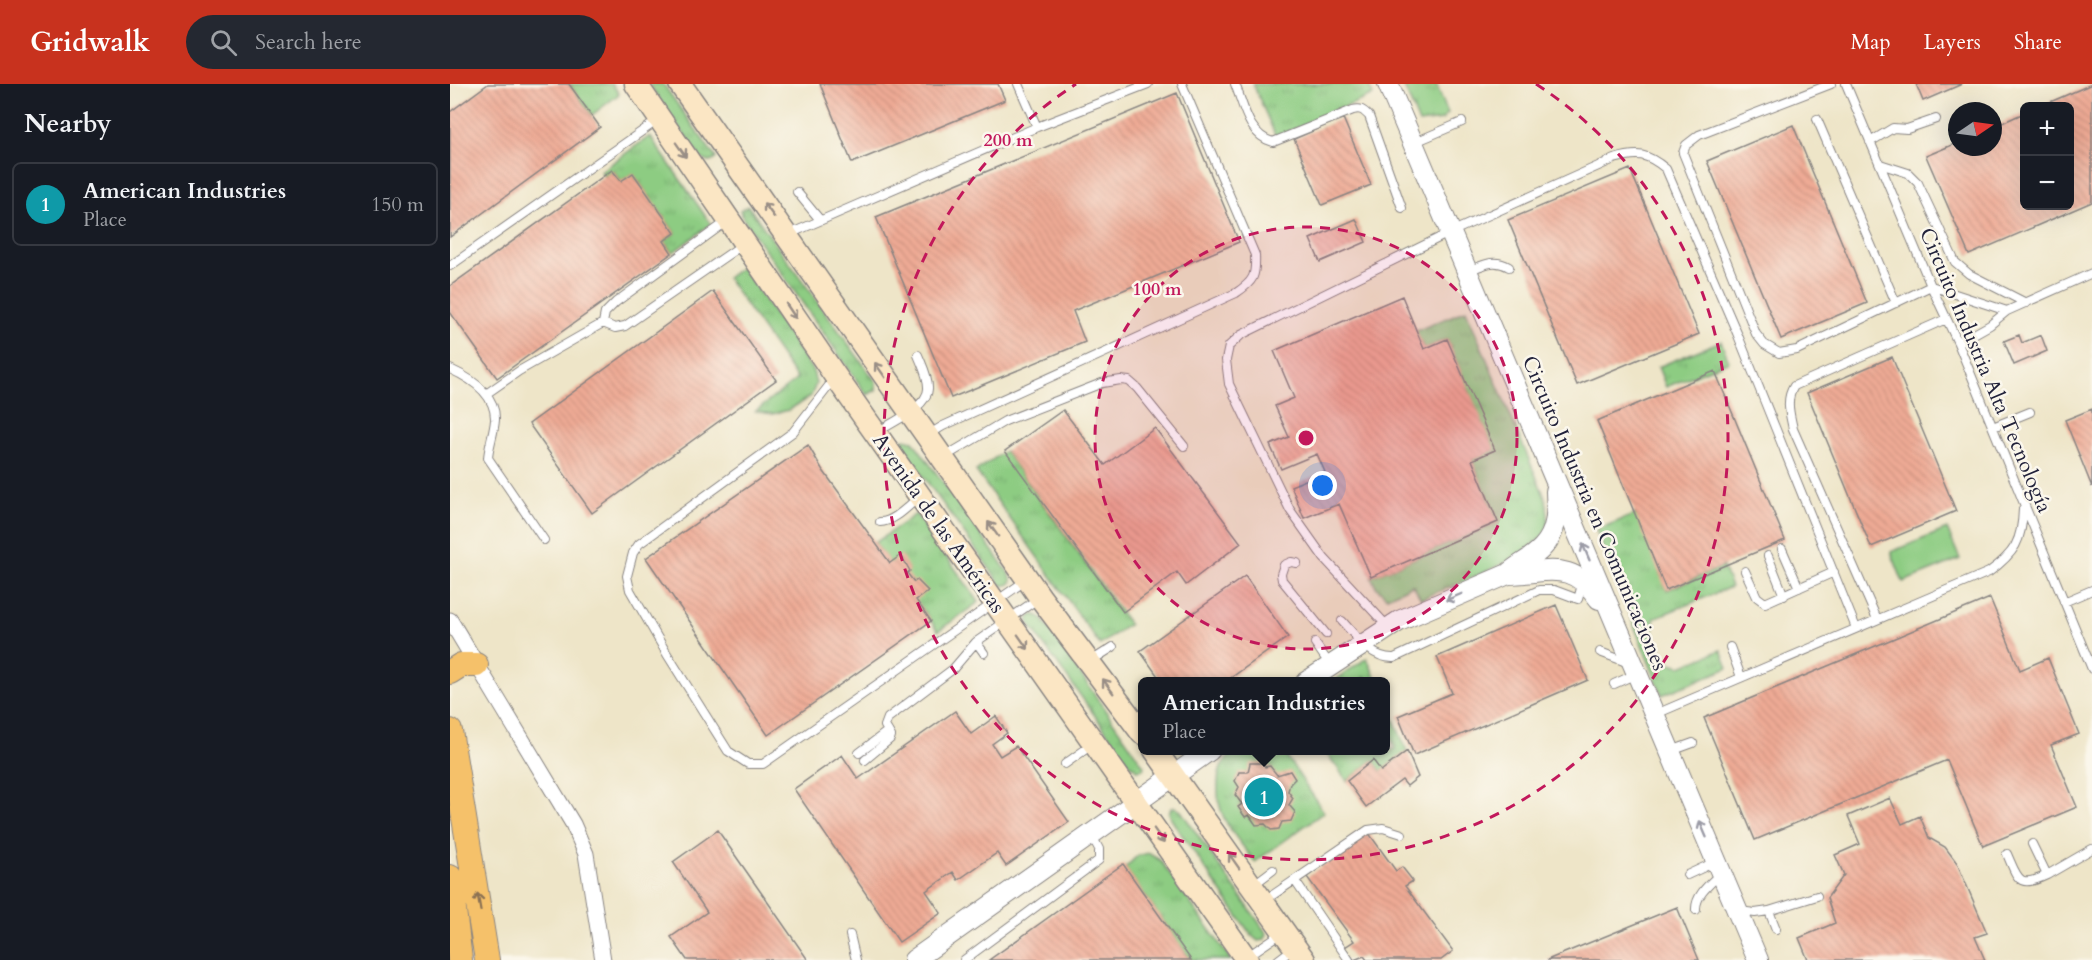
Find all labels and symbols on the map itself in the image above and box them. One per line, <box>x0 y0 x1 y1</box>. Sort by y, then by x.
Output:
north arrow <box>1948 102 2002 156</box>
text: 200 m <box>983 128 1033 153</box>
one-way arrow <box>675 141 687 157</box>
one-way arrow <box>763 202 775 218</box>
street label: Circuito Industria Alta Tecnología <box>1912 223 2059 517</box>
text: 100 m <box>1132 277 1182 302</box>
one-way arrow <box>785 302 797 318</box>
street label: Circuito Industria en Comunicaciones <box>1515 351 1674 675</box>
one-way arrow <box>874 362 886 378</box>
street label: Avenida de las Américas <box>865 427 1012 619</box>
centre of rings <box>1296 428 1316 448</box>
your location <box>1308 471 1337 500</box>
one-way arrow <box>987 521 999 538</box>
one-way arrow <box>1580 544 1591 562</box>
one-way arrow <box>1446 592 1464 603</box>
one-way arrow <box>1017 634 1029 650</box>
one-way arrow <box>1102 678 1114 694</box>
pin: 1 <box>1244 774 1284 820</box>
one-way arrow <box>1697 820 1708 838</box>
one-way arrow <box>1153 828 1165 844</box>
one-way arrow <box>1228 853 1240 869</box>
one-way arrow <box>473 893 484 912</box>

